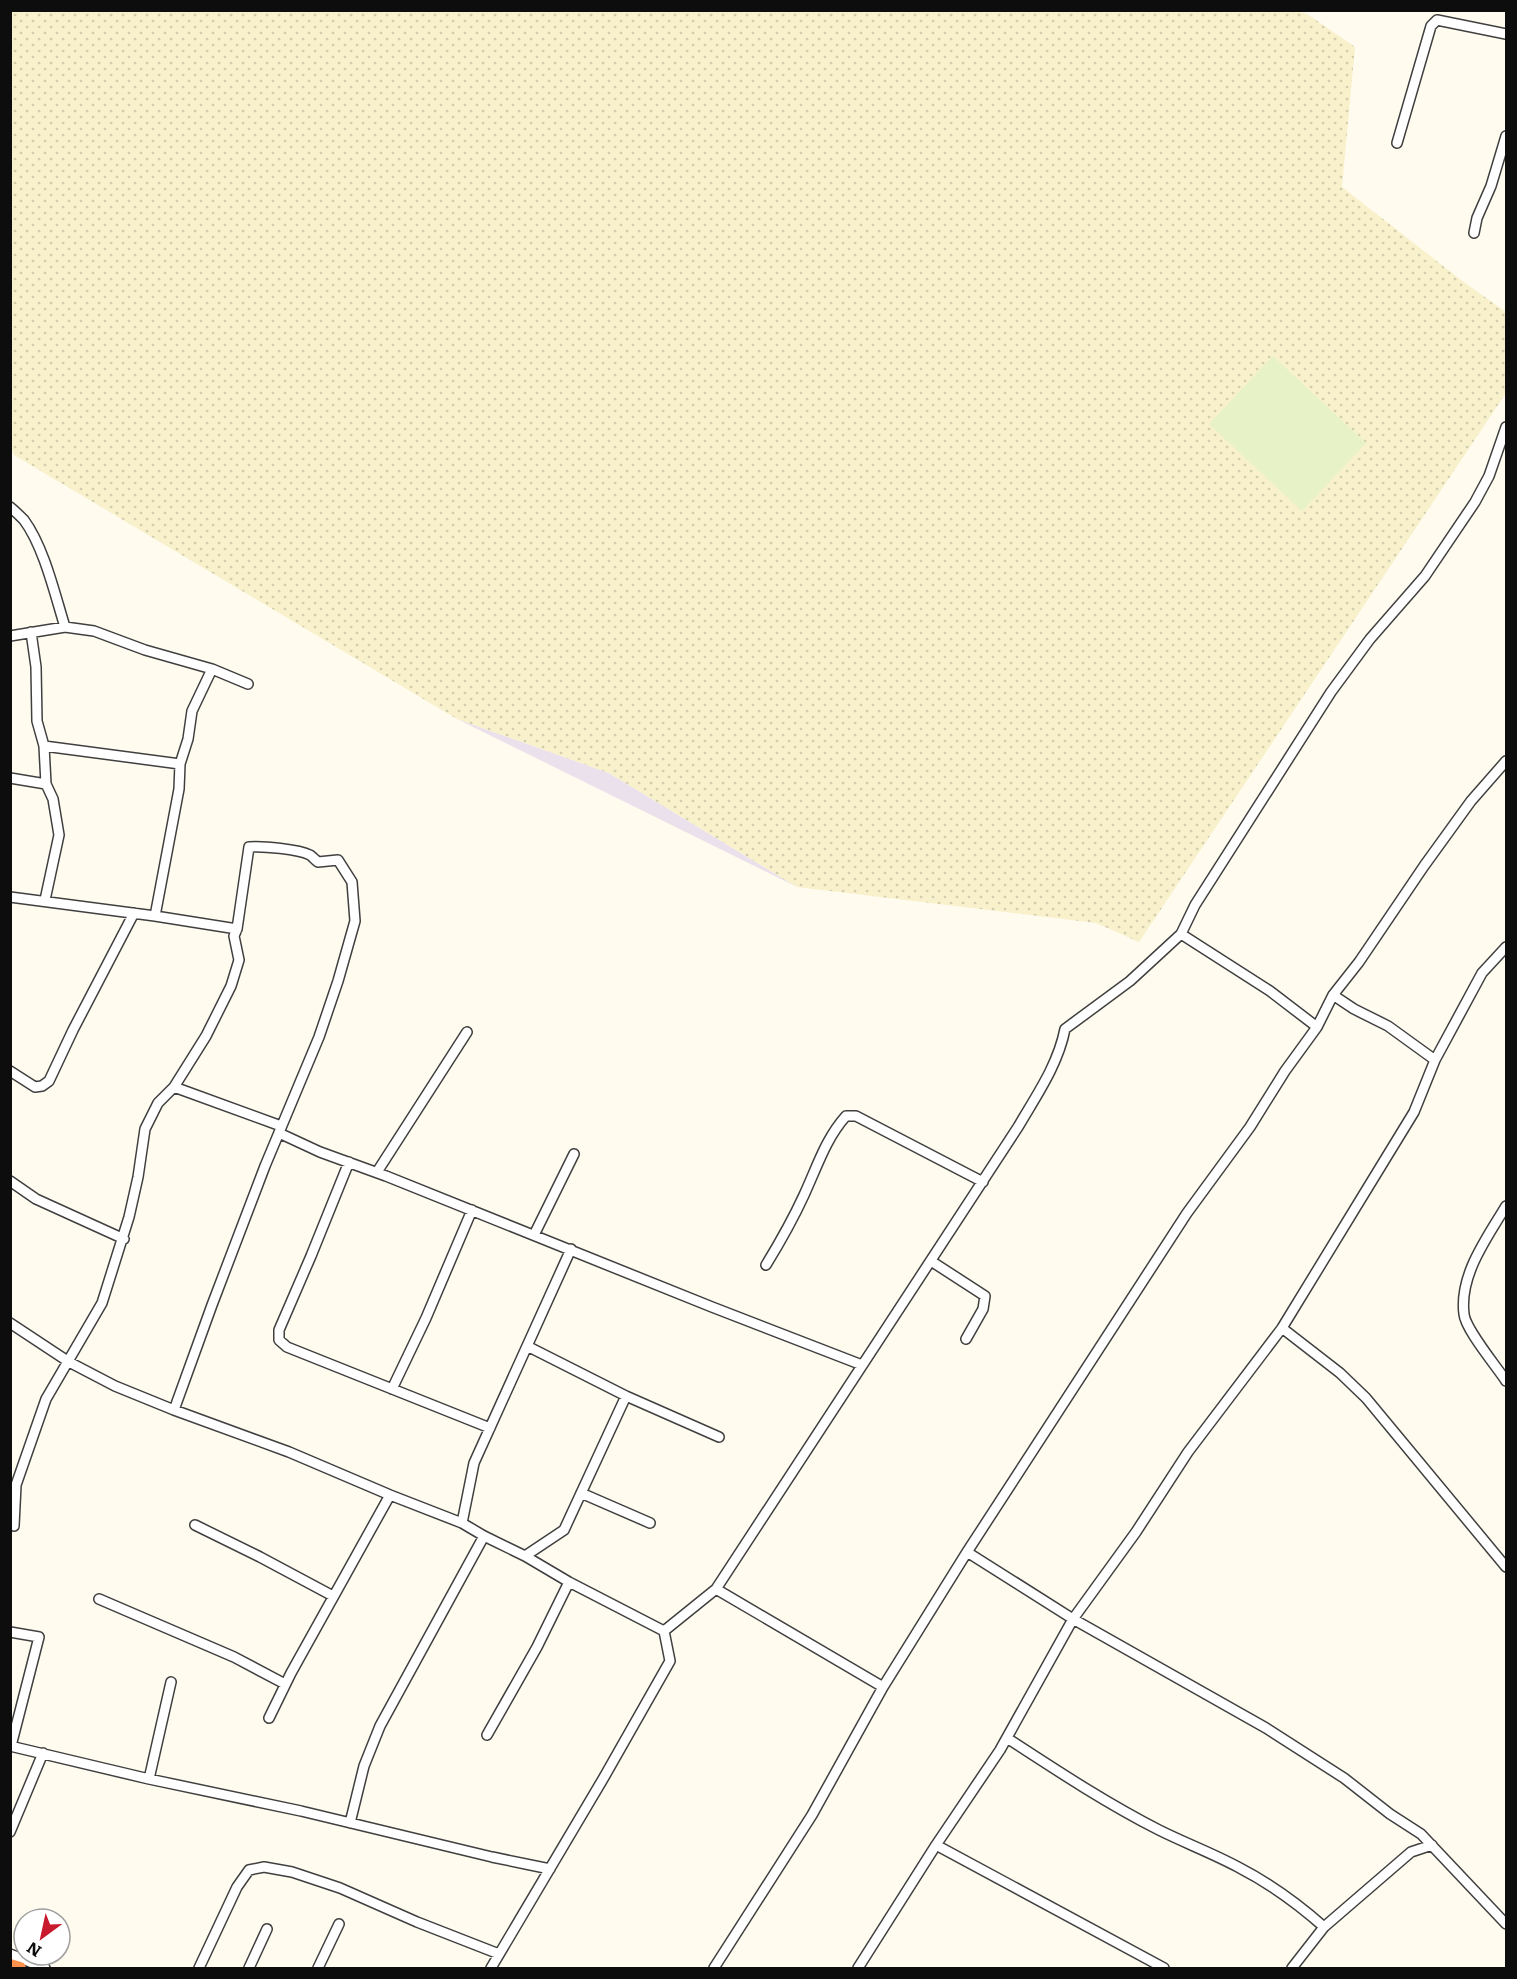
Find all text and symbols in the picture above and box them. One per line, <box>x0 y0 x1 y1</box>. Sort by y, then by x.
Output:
north arrow <box>12 1907 72 1967</box>
text: N <box>21 1937 45 1964</box>

